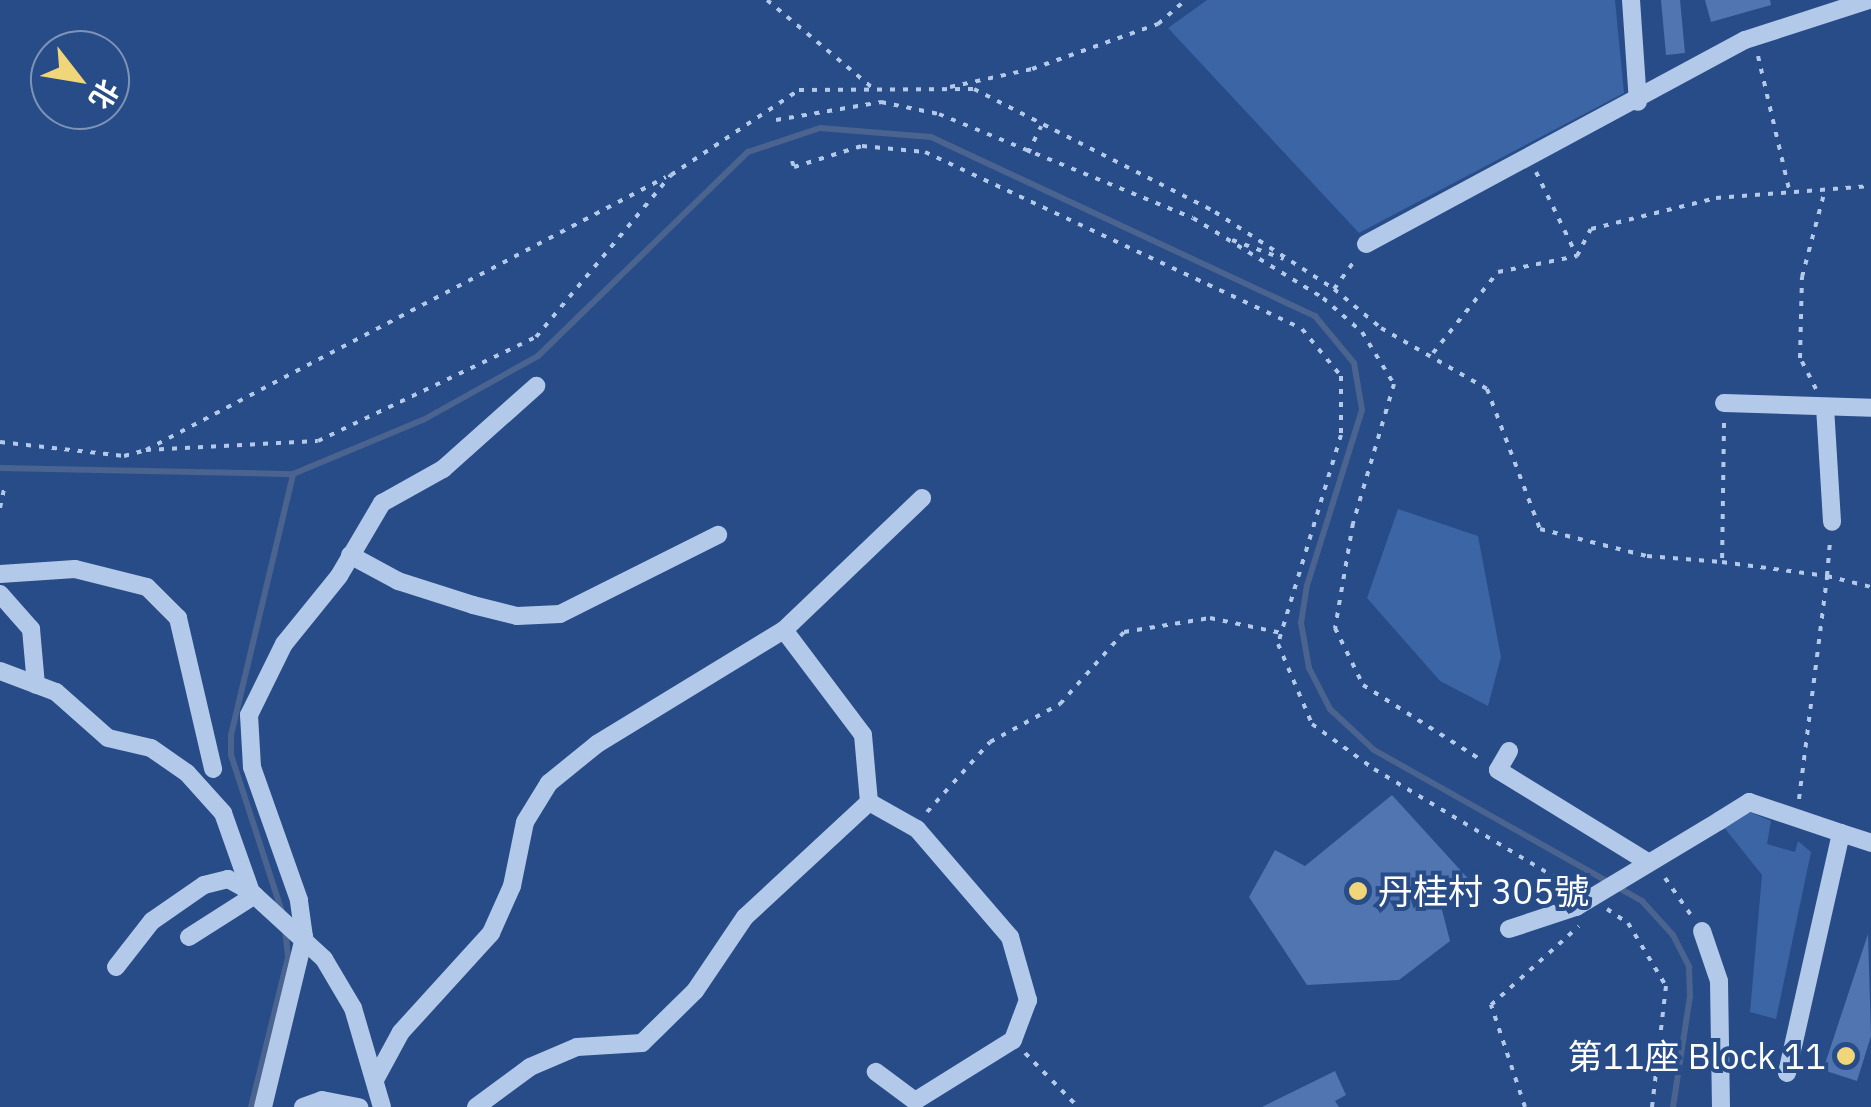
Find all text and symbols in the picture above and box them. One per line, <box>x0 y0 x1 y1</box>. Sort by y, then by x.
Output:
north arrow <box>30 30 130 130</box>
text: 北 <box>81 73 128 116</box>
place label: 丹桂村 305號 <box>1378 870 1589 912</box>
marker: 丹桂村 305號 <box>1347 880 1369 902</box>
place label: 第11座 Block 11 <box>1567 1035 1826 1077</box>
marker: 第11座 Block 11 <box>1835 1045 1857 1067</box>

